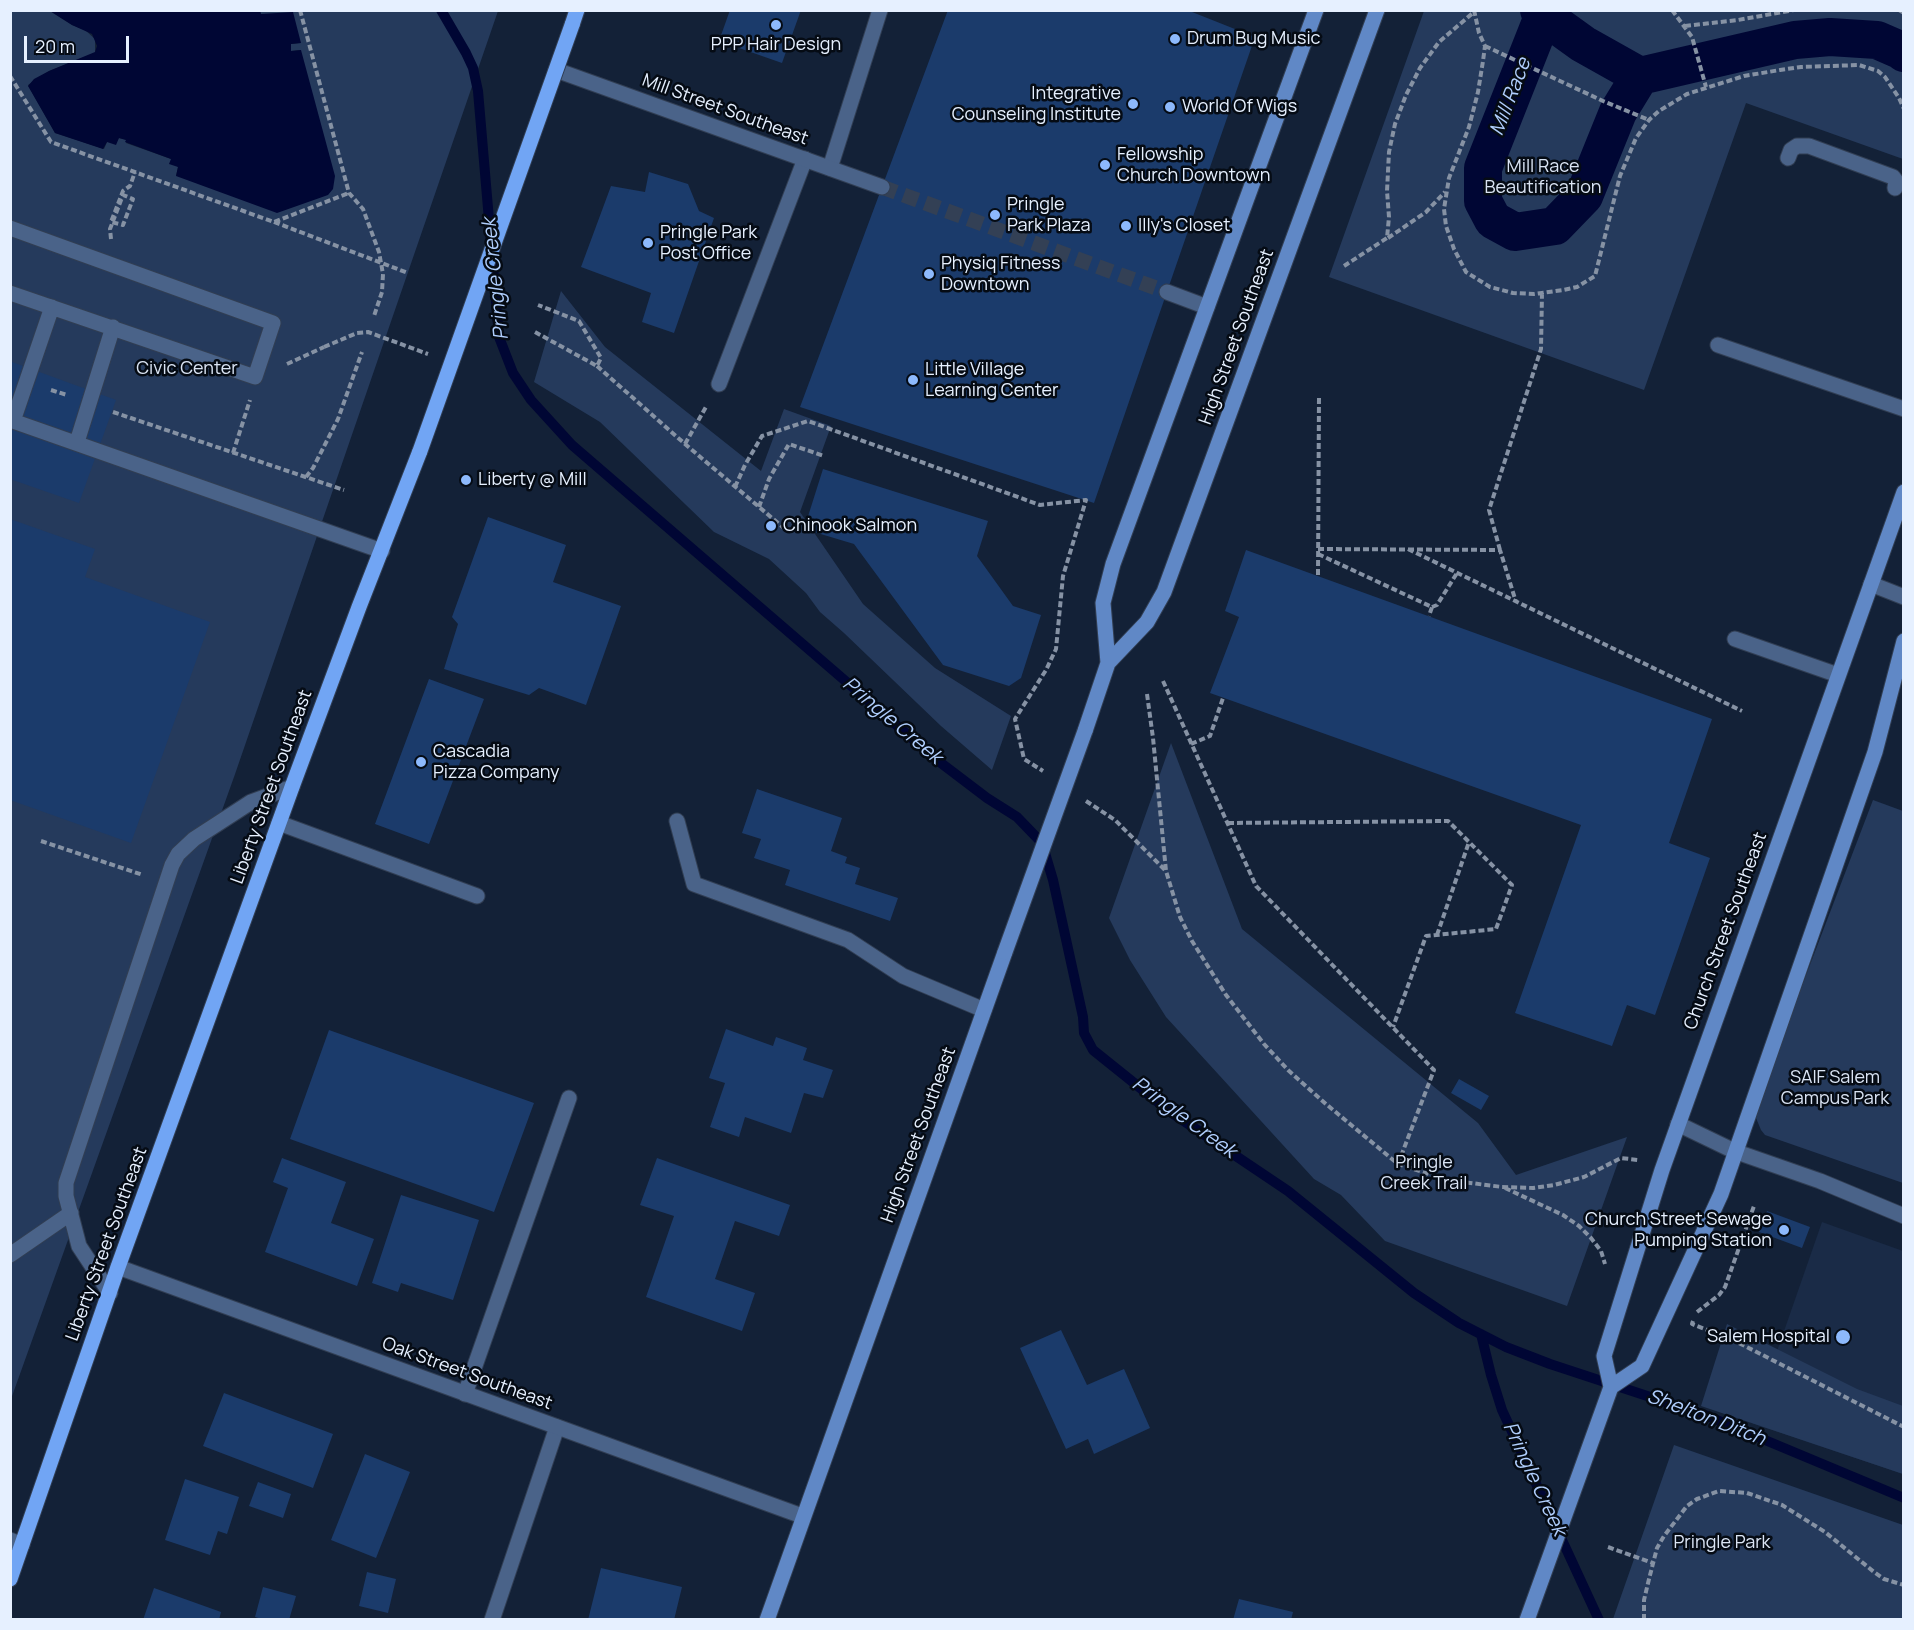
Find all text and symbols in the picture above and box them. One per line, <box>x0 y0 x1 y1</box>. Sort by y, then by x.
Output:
marker: PPP Hair Design <box>769 18 783 32</box>
scale bar <box>27 24 132 62</box>
place label: Drum Bug Music <box>1187 28 1321 50</box>
marker: Drum Bug Music <box>1168 32 1182 46</box>
text: 20 m <box>35 34 75 58</box>
place label: PPP Hair Design <box>711 34 841 56</box>
water label: Mill Race <box>1485 55 1537 139</box>
street label: Mill Street Southeast <box>639 70 811 150</box>
place label: Integrative Counseling Institute <box>952 83 1121 125</box>
place label: World Of Wigs <box>1182 96 1297 118</box>
marker: Integrative Counseling Institute <box>1126 97 1140 111</box>
marker: World Of Wigs <box>1163 100 1177 114</box>
place label: Fellowship Church Downtown <box>1117 144 1270 186</box>
park label: Mill Race Beautification <box>1485 156 1601 198</box>
marker: Fellowship Church Downtown <box>1098 158 1112 172</box>
place label: Pringle Park Plaza <box>1007 194 1091 236</box>
marker: Pringle Park Plaza <box>988 208 1002 222</box>
place label: Illy's Closet <box>1138 215 1230 237</box>
water label: Pringle Creek <box>478 217 514 341</box>
marker: Illy's Closet <box>1119 219 1133 233</box>
place label: Pringle Park Post Office <box>660 222 757 264</box>
marker: Pringle Park Post Office <box>641 236 655 250</box>
street label: High Street Southeast <box>1195 246 1279 428</box>
place label: Physiq Fitness Downtown <box>941 253 1061 296</box>
marker: Physiq Fitness Downtown <box>922 267 936 281</box>
park label: Civic Center <box>136 358 238 380</box>
place label: Little Village Learning Center <box>925 359 1059 401</box>
marker: Little Village Learning Center <box>906 373 920 387</box>
place label: Liberty @ Mill <box>478 469 587 491</box>
marker: Liberty @ Mill <box>459 473 473 487</box>
place label: Chinook Salmon <box>783 515 917 537</box>
marker: Chinook Salmon <box>764 519 778 533</box>
water label: Pringle Creek <box>837 672 947 770</box>
street label: Liberty Street Southeast <box>227 687 317 887</box>
place label: Cascadia Pizza Company <box>433 741 559 783</box>
marker: Cascadia Pizza Company <box>414 755 428 769</box>
street label: Church Street Southeast <box>1680 829 1772 1033</box>
street label: High Street Southeast <box>877 1044 961 1226</box>
park label: SAIF Salem Campus Park <box>1781 1067 1889 1110</box>
water label: Pringle Creek <box>1127 1072 1241 1164</box>
street label: Liberty Street Southeast <box>62 1144 152 1344</box>
park label: Pringle Creek Trail <box>1380 1152 1468 1194</box>
place label: Church Street Sewage Pumping Station <box>1585 1209 1772 1252</box>
marker: Church Street Sewage Pumping Station <box>1777 1223 1791 1237</box>
place label: Salem Hospital <box>1707 1326 1830 1348</box>
marker: Salem Hospital <box>1834 1328 1852 1346</box>
street label: Oak Street Southeast <box>379 1333 555 1415</box>
water label: Shelton Ditch <box>1644 1384 1768 1452</box>
water label: Pringle Creek <box>1497 1418 1571 1540</box>
park label: Pringle Park <box>1673 1532 1771 1554</box>

